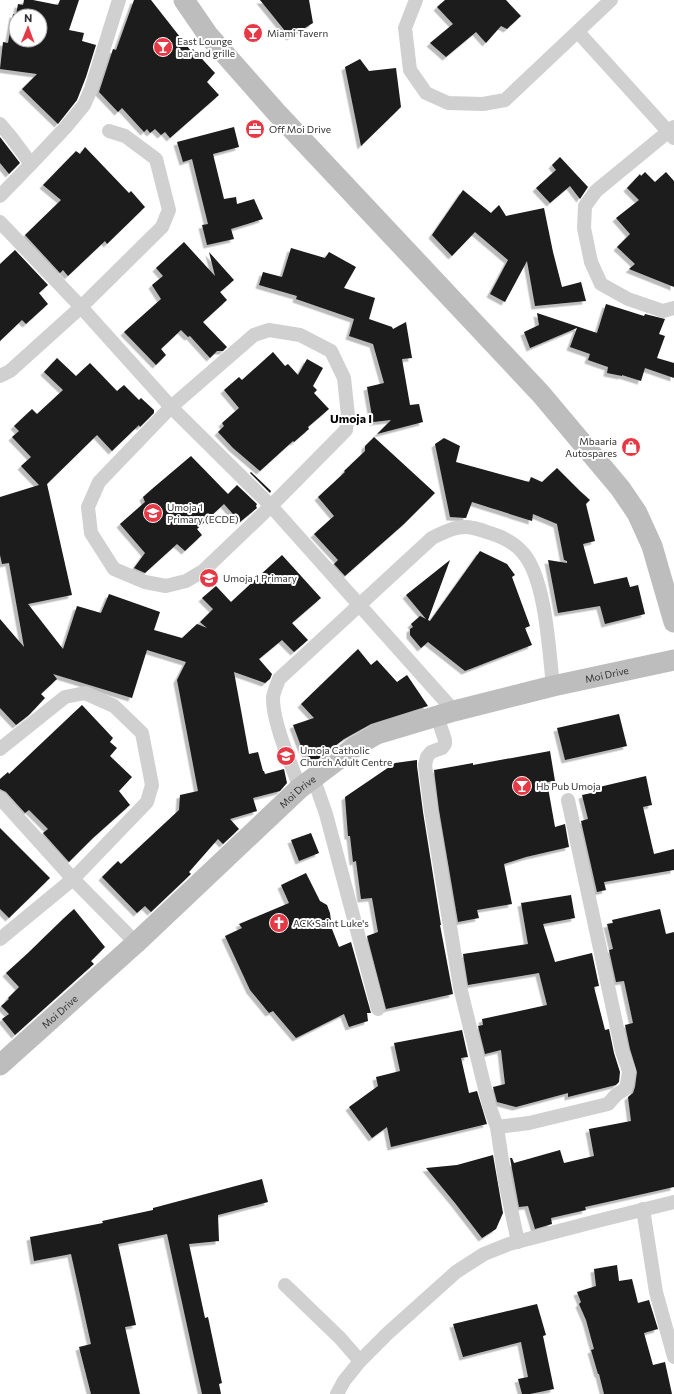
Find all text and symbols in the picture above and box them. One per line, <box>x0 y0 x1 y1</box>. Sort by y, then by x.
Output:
north arrow <box>8 8 48 48</box>
text: N <box>24 11 32 24</box>
bar icon: Miami Tavern <box>242 22 264 44</box>
place label: Miami Tavern <box>267 27 328 39</box>
place label: East Lounge bar and grille <box>177 35 235 59</box>
bar icon: East Lounge bar and grille <box>152 36 174 58</box>
office icon: Off Moi Drive <box>244 118 266 140</box>
place label: Off Moi Drive <box>269 123 331 135</box>
district label: Umoja I <box>330 411 372 425</box>
place label: Mbaaria Autospares <box>565 435 617 459</box>
shop icon: Mbaaria Autospares <box>620 436 642 458</box>
place label: Umoja 1 Primary (ECDE) <box>167 501 239 525</box>
school or university icon: Umoja 1 Primary (ECDE) <box>142 502 164 524</box>
school or university icon: Umoja 1 Primary <box>198 567 220 589</box>
place label: Umoja 1 Primary <box>223 572 297 584</box>
street label: Moi Drive <box>584 664 630 685</box>
place label: Umoja Catholic Church Adult Centre <box>300 744 392 768</box>
school or university icon: Umoja Catholic Church Adult Centre <box>275 745 297 767</box>
street label: Moi Drive <box>277 773 318 811</box>
bar icon: Hb Pub Umoja <box>511 775 533 797</box>
place label: Hb Pub Umoja <box>536 780 601 792</box>
church icon: ACK Saint Luke's <box>268 912 290 934</box>
place label: ACK Saint Luke's <box>293 917 369 929</box>
street label: Moi Drive <box>39 992 80 1031</box>

